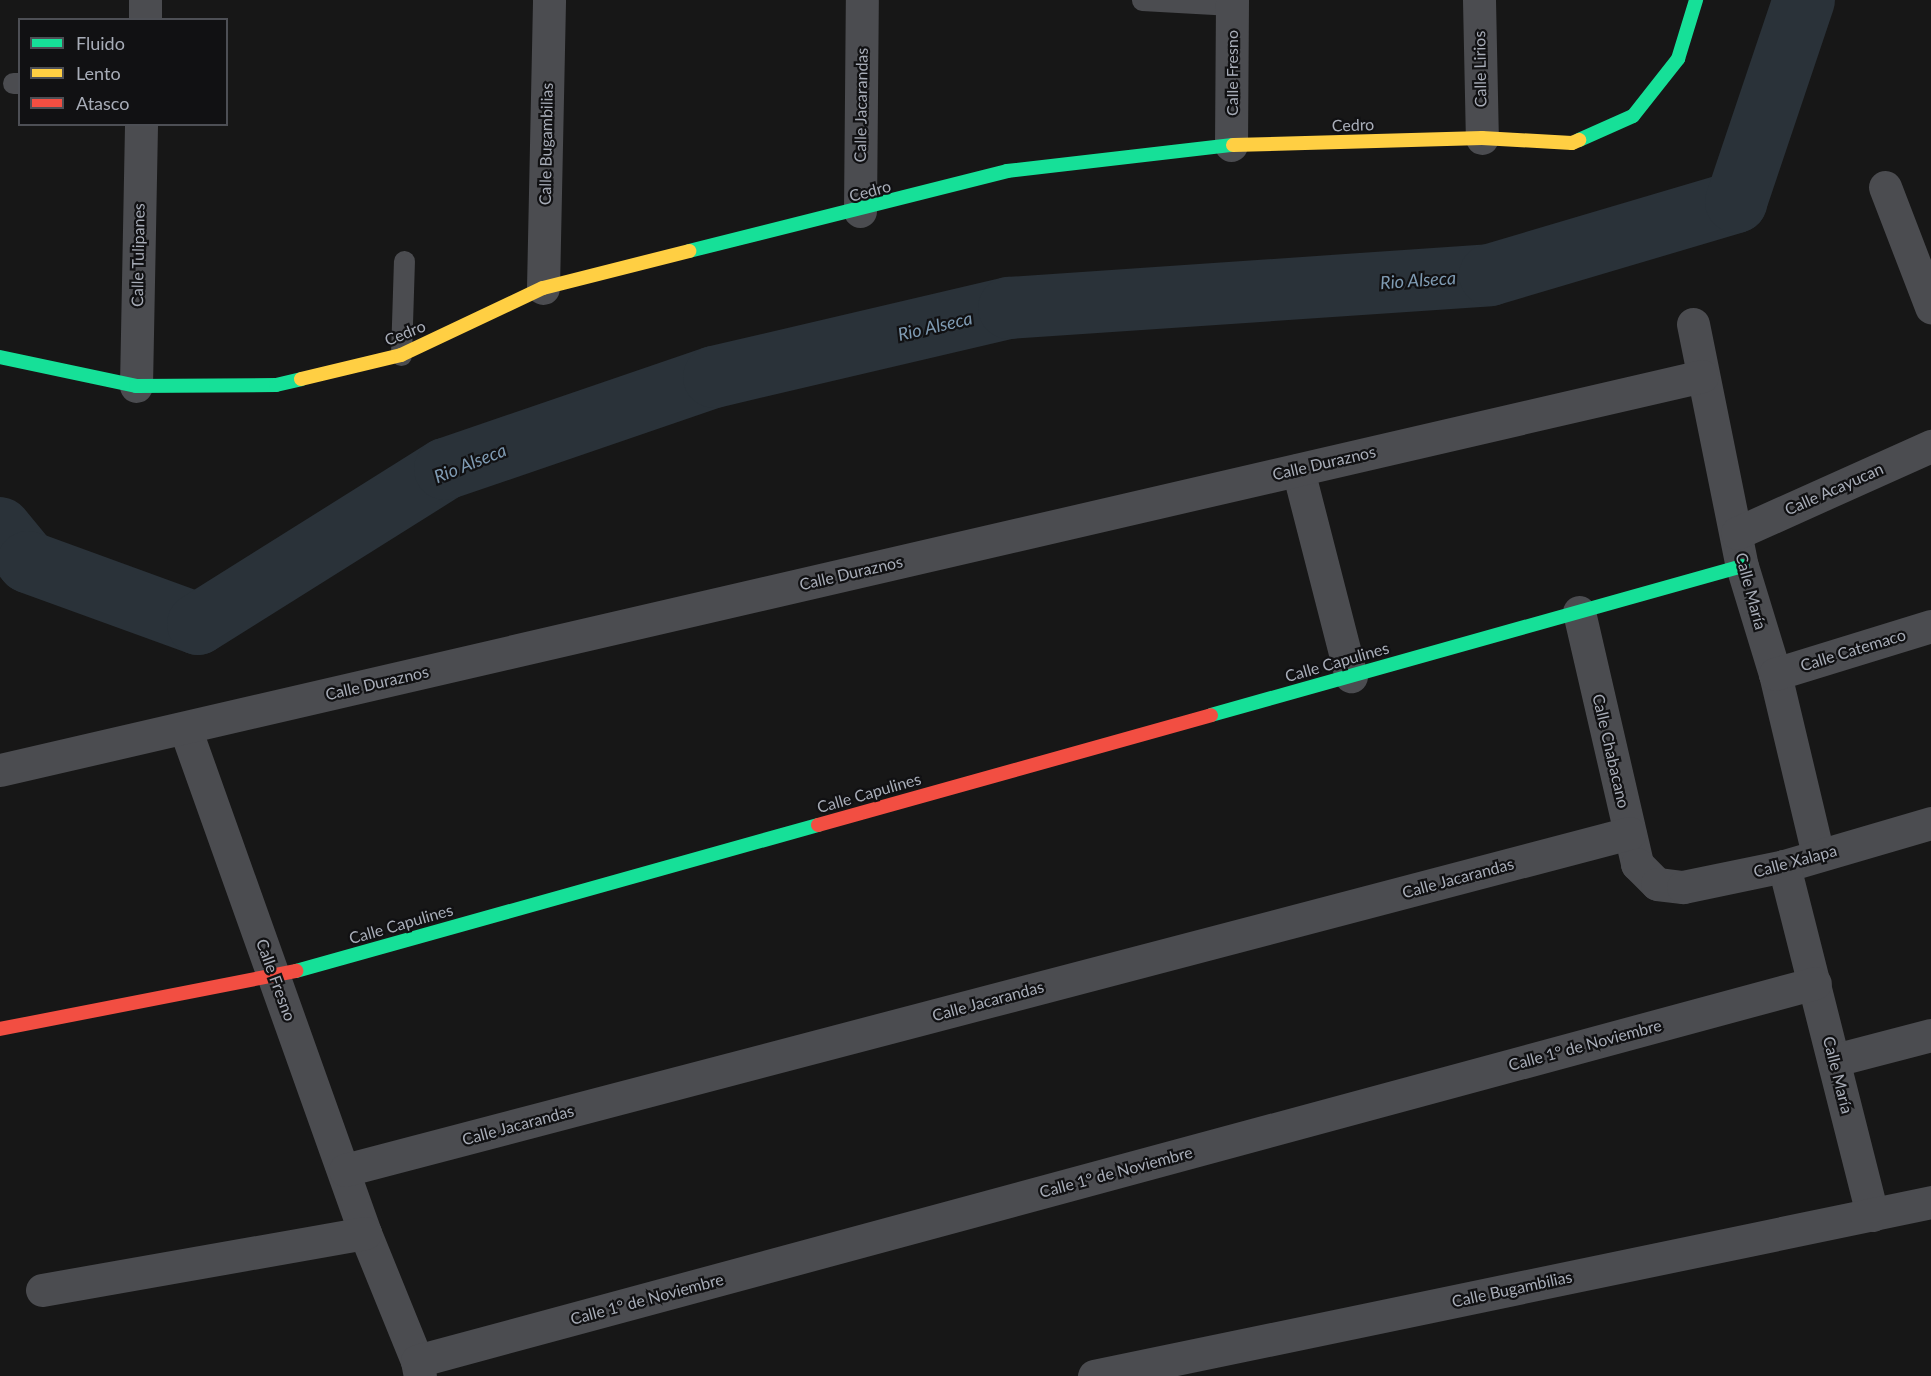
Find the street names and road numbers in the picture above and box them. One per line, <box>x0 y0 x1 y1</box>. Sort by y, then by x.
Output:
street label: Calle Fresno <box>1222 30 1242 116</box>
street label: Calle Lirios <box>1470 31 1490 107</box>
street label: Calle Jacarandas <box>850 47 872 163</box>
street label: Calle Bugambilias <box>535 83 557 205</box>
street label: Cedro <box>1331 115 1375 135</box>
street label: Cedro <box>847 176 893 206</box>
street label: Calle Tulipanes <box>127 203 149 307</box>
street label: Cedro <box>382 316 428 350</box>
street label: Calle Duraznos <box>1270 442 1378 484</box>
street label: Calle Acayucan <box>1781 459 1887 519</box>
street label: Calle María <box>1732 550 1770 632</box>
street label: Calle Duraznos <box>797 552 905 594</box>
street label: Calle Catemaco <box>1798 625 1908 675</box>
street label: Calle Capulines <box>1283 638 1391 686</box>
street label: Calle Duraznos <box>323 662 431 704</box>
street label: Calle Chabacano <box>1589 692 1633 810</box>
street label: Calle Capulines <box>815 769 923 817</box>
street label: Calle Xalapa <box>1751 841 1839 881</box>
street label: Calle Jacarandas <box>1400 854 1516 902</box>
street label: Calle Capulines <box>347 900 455 948</box>
street label: Calle Fresno <box>252 936 300 1024</box>
street label: Calle Jacarandas <box>930 977 1046 1025</box>
street label: Calle 1° de Noviembre <box>1506 1015 1664 1075</box>
street label: Calle María <box>1819 1034 1857 1116</box>
street label: Calle Jacarandas <box>460 1101 576 1149</box>
street label: Calle 1° de Noviembre <box>1037 1142 1195 1202</box>
street label: Calle Bugambilias <box>1450 1267 1574 1311</box>
street label: Calle 1° de Noviembre <box>568 1269 726 1329</box>

